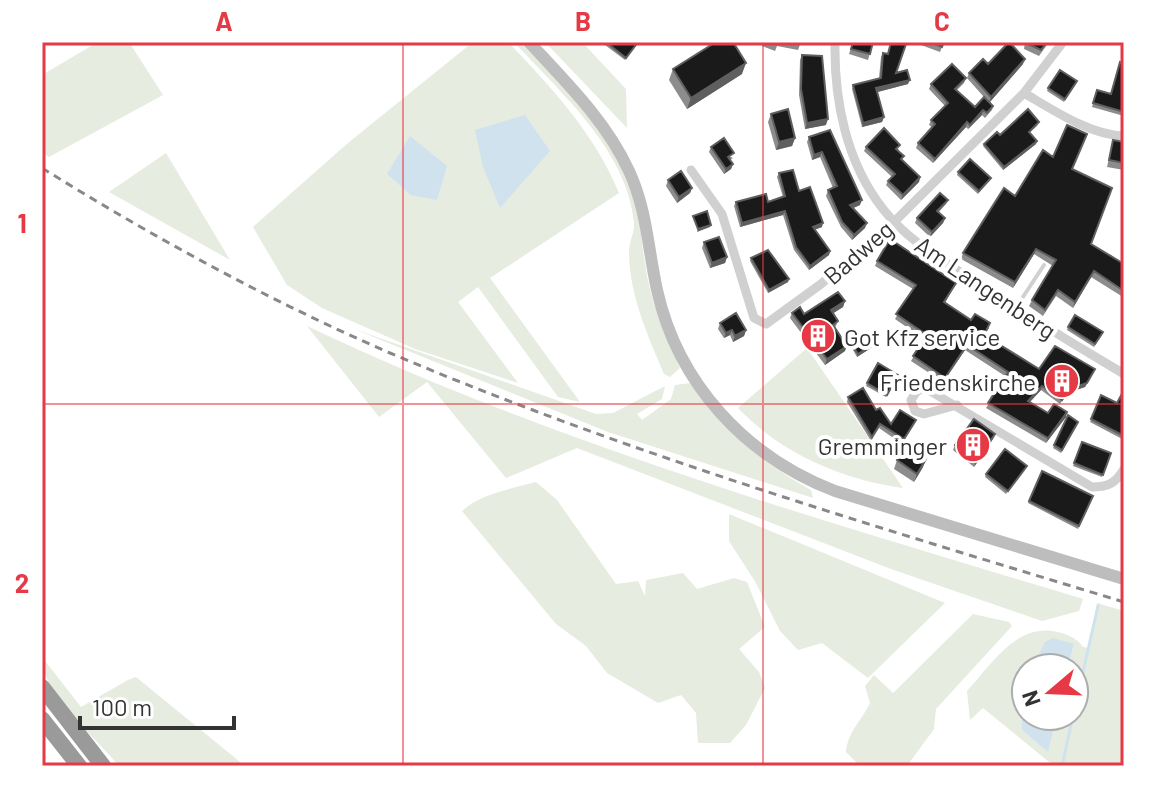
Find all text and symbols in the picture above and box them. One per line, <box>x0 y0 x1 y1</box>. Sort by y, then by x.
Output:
text: A <box>215 5 233 36</box>
text: B <box>575 5 591 36</box>
text: C <box>934 5 950 36</box>
text: 1 <box>17 207 27 238</box>
street label: Badweg <box>817 214 899 290</box>
street label: Am Langenberg <box>910 229 1062 345</box>
building icon: Got Kfz service <box>799 317 837 355</box>
place label: Got Kfz service <box>844 322 1000 351</box>
building icon: Friedenskirche <box>1043 362 1081 400</box>
place label: Friedenskirche <box>880 367 1036 396</box>
building icon: Gremminger <box>954 426 992 464</box>
place label: Gremminger <box>818 431 947 460</box>
text: 2 <box>15 567 29 598</box>
north arrow <box>1010 652 1090 732</box>
scale bar <box>80 680 234 730</box>
text: N <box>1015 688 1045 710</box>
text: 100 m <box>92 692 152 721</box>

